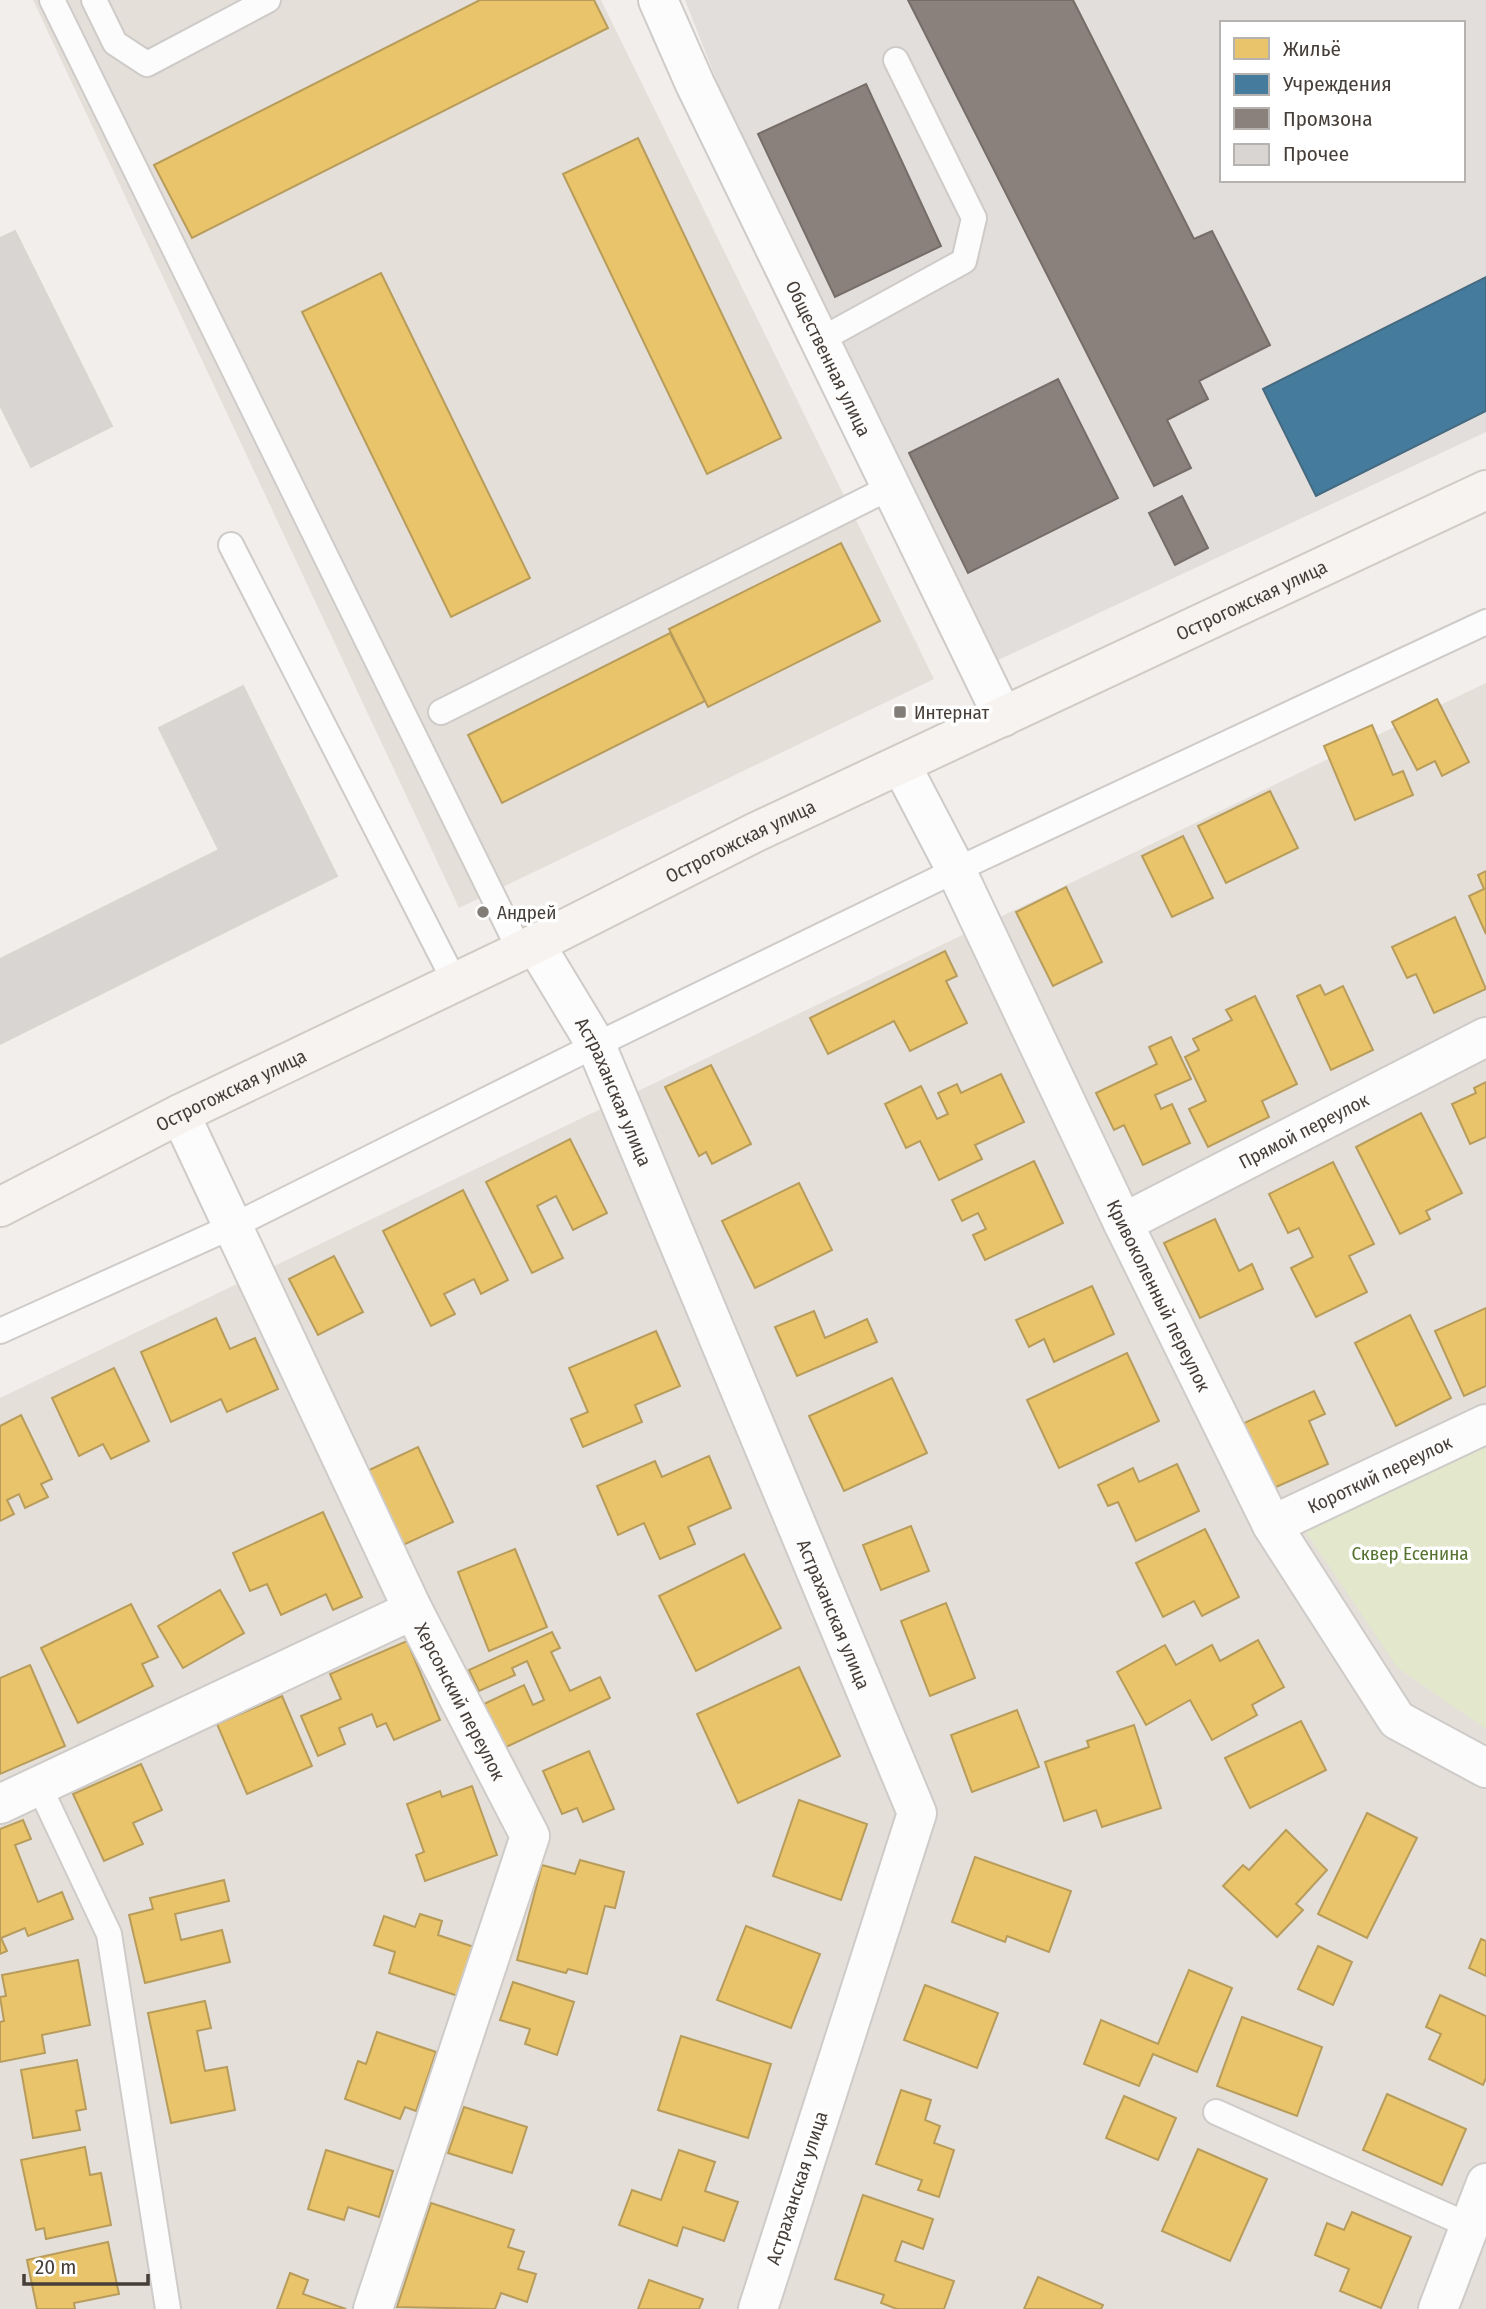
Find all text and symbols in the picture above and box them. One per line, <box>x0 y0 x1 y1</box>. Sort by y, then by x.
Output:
legend <box>1220 21 1465 182</box>
text: Жильё <box>1283 36 1341 62</box>
text: Учреждения <box>1282 71 1392 97</box>
text: Промзона <box>1283 106 1372 132</box>
text: Прочее <box>1283 141 1349 167</box>
street label: Общественная улица <box>781 277 876 440</box>
street label: Острогожская улица <box>1172 555 1331 645</box>
place label: Интернат <box>914 701 989 724</box>
marker: Интернат <box>892 704 908 720</box>
street label: Острогожская улица <box>662 794 819 888</box>
place label: Андрей <box>497 901 556 924</box>
marker: Андрей <box>475 904 491 920</box>
street label: Астраханская улица <box>571 1013 657 1169</box>
street label: Острогожская улица <box>152 1044 310 1136</box>
street label: Прямой переулок <box>1235 1088 1373 1173</box>
street label: Кривоколенный переулок <box>1102 1196 1216 1395</box>
street label: Короткий переулок <box>1304 1430 1456 1518</box>
street label: Астраханская улица <box>792 1536 875 1693</box>
park label: Сквер Есенина <box>1351 1542 1469 1565</box>
street label: Херсонский переулок <box>410 1619 511 1784</box>
street label: Астраханская улица <box>761 2108 833 2268</box>
scale bar <box>24 2242 149 2286</box>
text: 20 m <box>35 2254 76 2280</box>

